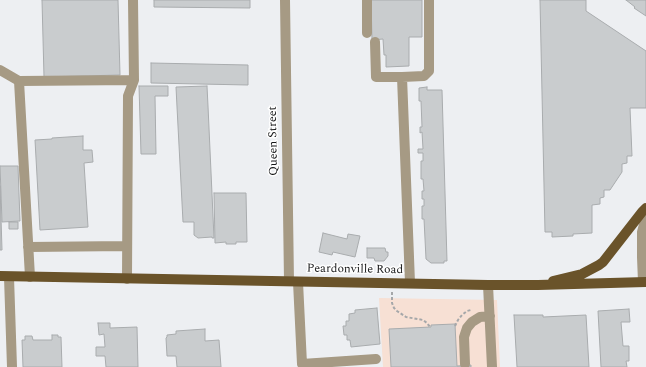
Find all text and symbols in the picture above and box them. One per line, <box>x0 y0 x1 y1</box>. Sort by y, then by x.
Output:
street label: Queen Street <box>266 106 282 176</box>
street label: Peardonville Road <box>307 262 403 278</box>

